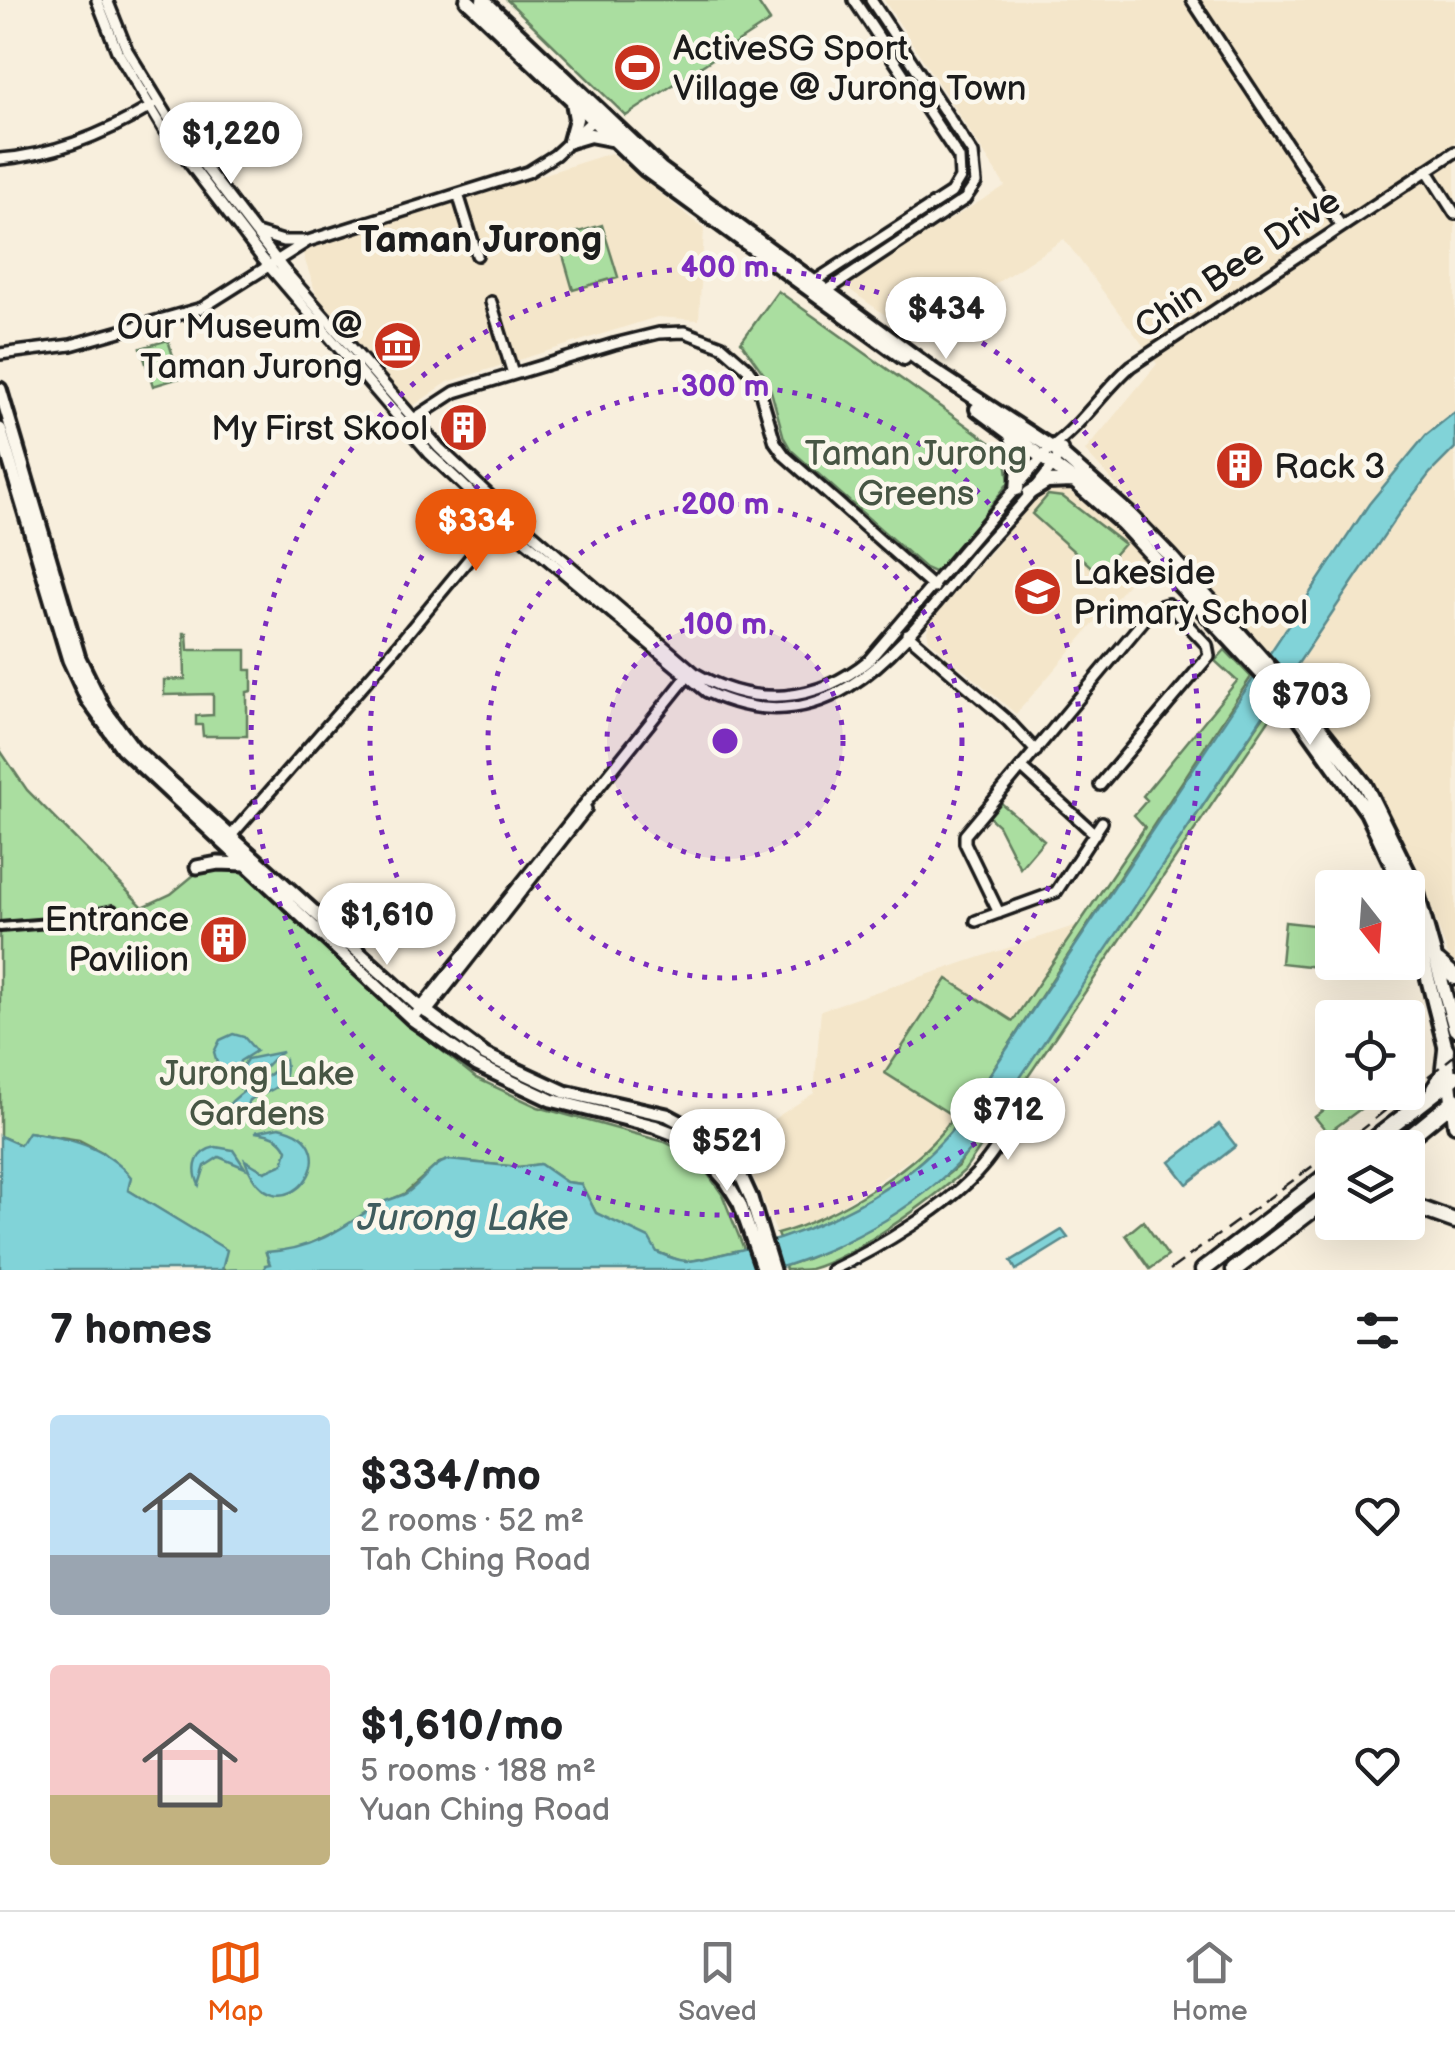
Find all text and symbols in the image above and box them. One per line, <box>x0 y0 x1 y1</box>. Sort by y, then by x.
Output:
place label: ActiveSG Sport Village @ Jurong Town <box>673 28 1026 111</box>
sports icon: ActiveSG Sport Village @ Jurong Town <box>612 42 664 94</box>
pin: $1,220 <box>150 102 312 187</box>
text: $1,220 <box>181 115 281 154</box>
street label: Chin Bee Drive <box>1127 180 1349 349</box>
district label: Taman Jurong <box>358 218 602 263</box>
text: 400 m <box>681 250 769 286</box>
pin: $434 <box>887 277 1005 362</box>
text: $434 <box>907 290 985 329</box>
place label: Our Museum @ Taman Jurong <box>117 306 363 389</box>
museum icon: Our Museum @ Taman Jurong <box>372 320 424 372</box>
text: 300 m <box>681 369 769 405</box>
building icon: My First Skool <box>437 402 489 454</box>
place label: My First Skool <box>211 408 428 451</box>
park label: Taman Jurong Greens <box>805 433 1027 516</box>
building icon: Rack 3 <box>1213 440 1265 492</box>
place label: Rack 3 <box>1274 446 1385 489</box>
text: 200 m <box>681 487 769 523</box>
pin: $334 <box>417 489 535 574</box>
text: $334 <box>437 502 515 541</box>
place label: Lakeside Primary School <box>1073 552 1308 635</box>
school or university icon: Lakeside Primary School <box>1012 566 1064 618</box>
text: 100 m <box>683 607 767 643</box>
pin: $703 <box>1251 663 1369 748</box>
text: $703 <box>1271 676 1349 715</box>
centre of rings <box>707 723 743 759</box>
north arrow <box>1315 870 1425 980</box>
map controls <box>1315 870 1425 1240</box>
pin: $1,610 <box>306 883 468 968</box>
text: $1,610 <box>340 896 434 935</box>
place label: Entrance Pavilion <box>45 899 189 982</box>
building icon: Entrance Pavilion <box>198 913 250 965</box>
button: locate <box>1315 1000 1425 1110</box>
park label: Jurong Lake Gardens <box>159 1053 355 1136</box>
pin: $712 <box>949 1078 1067 1163</box>
text: $712 <box>972 1091 1044 1130</box>
pin: $521 <box>668 1109 786 1194</box>
text: $521 <box>691 1122 763 1161</box>
button: layers <box>1315 1130 1425 1240</box>
water label: Jurong Lake <box>356 1196 569 1241</box>
icon: filters <box>1350 1303 1405 1358</box>
text: 7 homes <box>50 1305 212 1356</box>
text: $334/mo <box>360 1451 541 1502</box>
icon: home <box>130 1455 250 1575</box>
icon: heart <box>1350 1488 1405 1543</box>
text: 2 rooms · 52 m² <box>360 1502 584 1541</box>
text: Tah Ching Road <box>360 1541 591 1580</box>
text: $1,610/mo <box>360 1701 563 1752</box>
icon: home <box>130 1705 250 1825</box>
icon: heart <box>1350 1738 1405 1793</box>
text: 5 rooms · 188 m² <box>360 1752 596 1791</box>
text: Yuan Ching Road <box>360 1791 610 1830</box>
tab: Map <box>207 1935 264 2028</box>
tab: Saved <box>678 1935 757 2028</box>
tab: Home <box>1172 1935 1248 2028</box>

